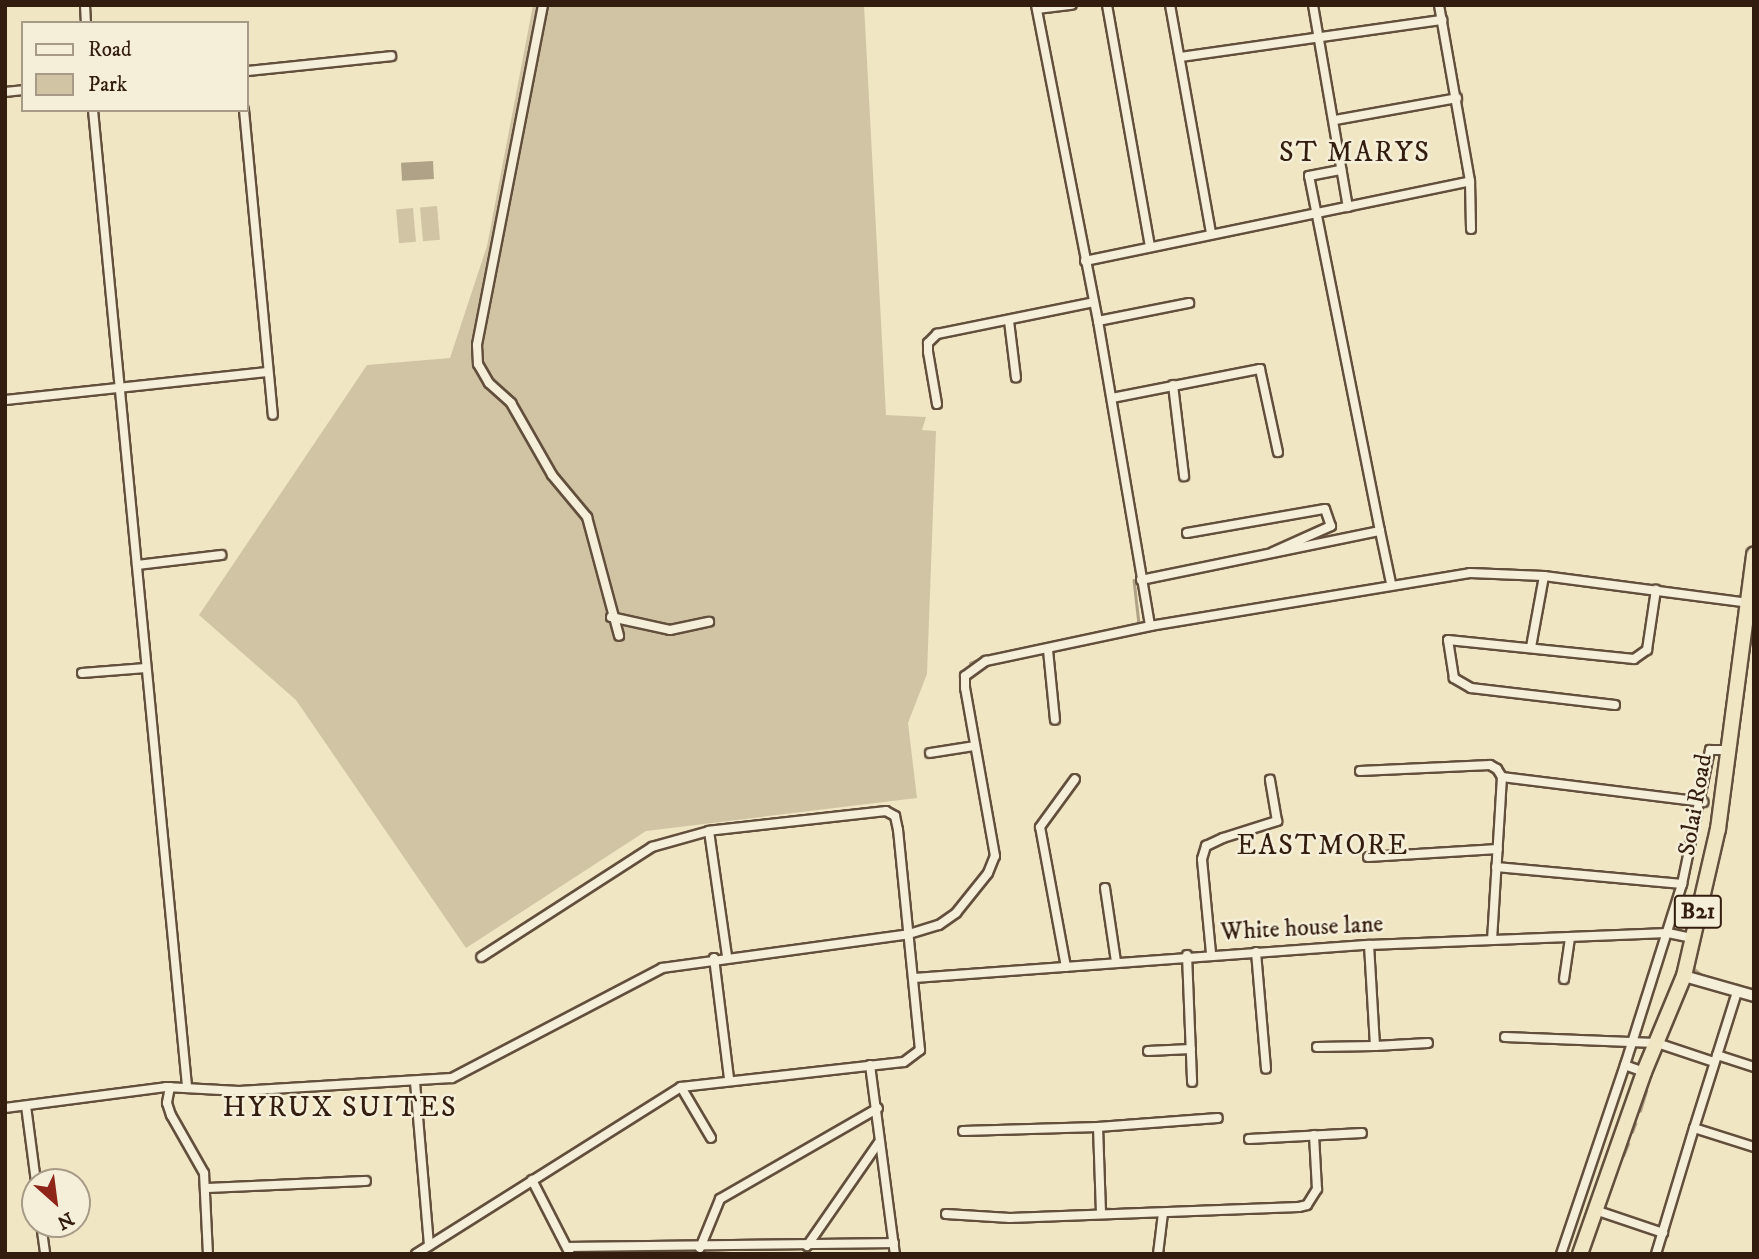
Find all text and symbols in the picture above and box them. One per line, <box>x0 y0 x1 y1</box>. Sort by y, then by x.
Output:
legend <box>21 21 248 112</box>
text: Road <box>88 37 132 63</box>
text: Park <box>88 72 127 98</box>
district label: ST MARYS <box>1280 136 1430 170</box>
street label: Solai Road <box>1673 752 1719 858</box>
district label: EASTMORE <box>1238 829 1408 863</box>
road number: B21 <box>1674 892 1722 931</box>
street label: White house lane <box>1220 910 1384 948</box>
district label: HYRUX SUITES <box>224 1091 456 1125</box>
north arrow <box>21 1168 91 1238</box>
text: N <box>53 1206 77 1234</box>

